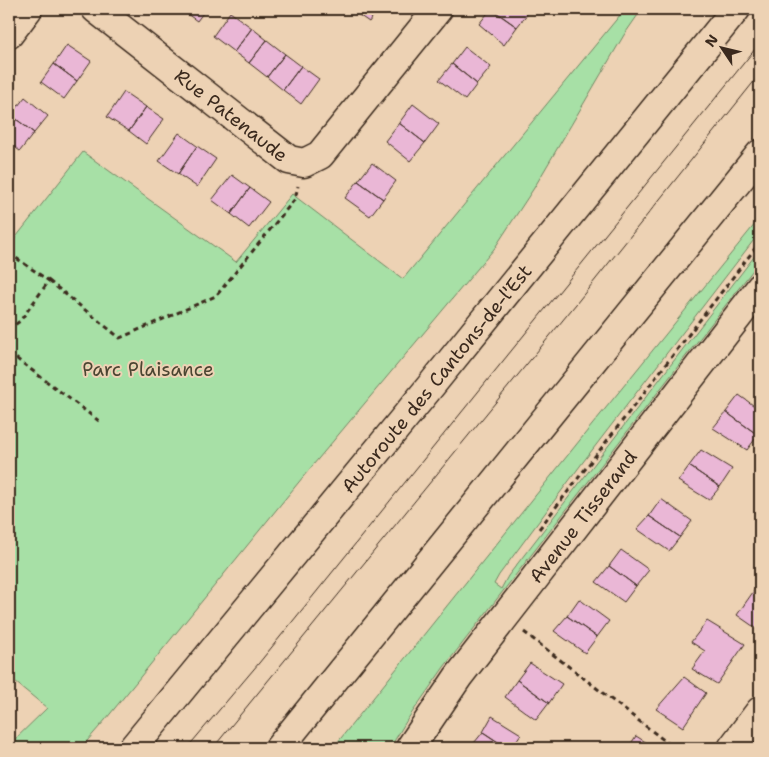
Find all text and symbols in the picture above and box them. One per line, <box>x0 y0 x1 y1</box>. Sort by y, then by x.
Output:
north arrow <box>696 22 746 72</box>
text: N <box>701 31 722 50</box>
street label: Rue Patenaude <box>170 63 293 167</box>
street label: Autoroute des Cantons-de-l'Est <box>335 259 537 498</box>
park label: Parc Plaisance <box>82 357 214 382</box>
street label: Avenue Tisserand <box>523 445 642 588</box>

